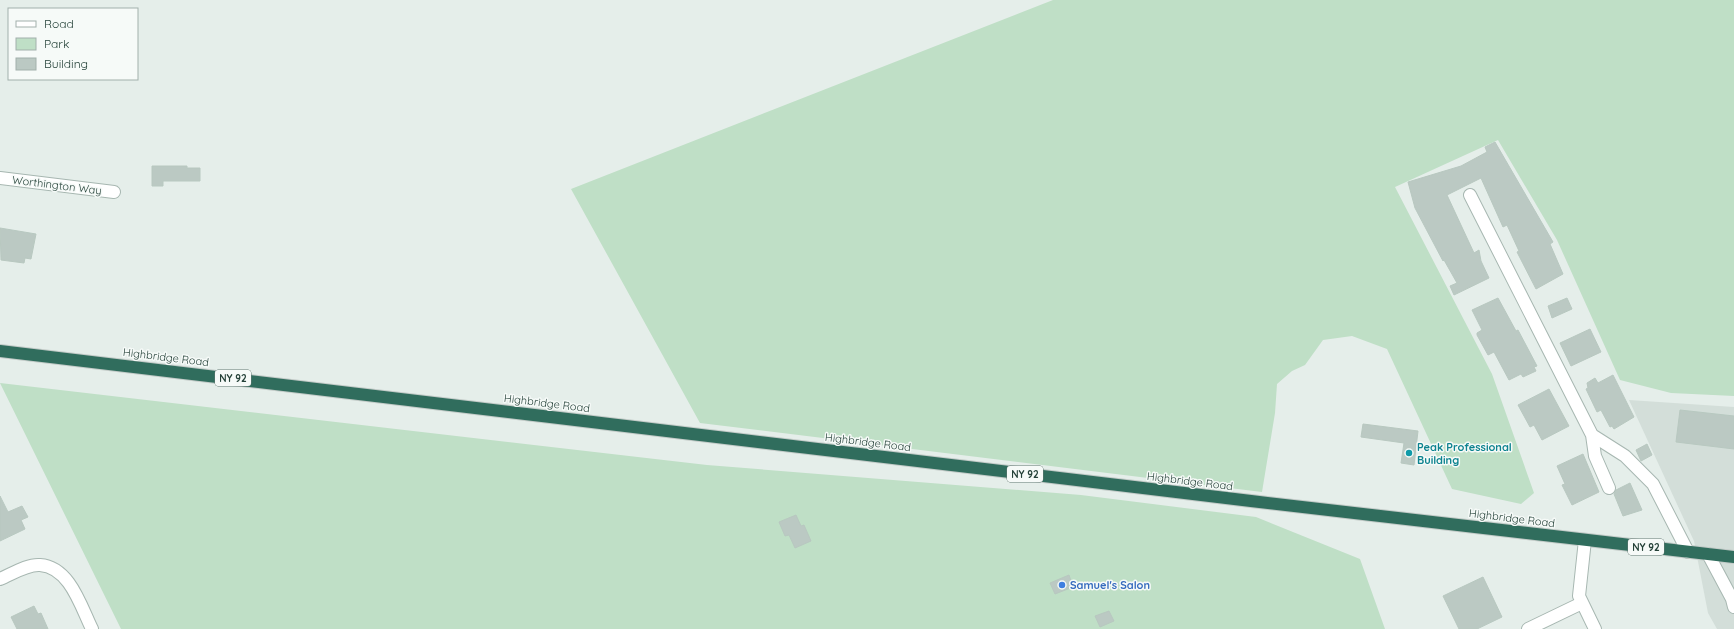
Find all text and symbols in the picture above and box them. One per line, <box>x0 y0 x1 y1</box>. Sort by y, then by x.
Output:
legend <box>8 8 138 80</box>
text: Road <box>44 16 74 31</box>
text: Park <box>44 36 69 51</box>
text: Building <box>44 56 88 71</box>
street label: Worthington Way <box>11 173 103 197</box>
street label: Highbridge Road <box>122 345 210 369</box>
road number: NY 92 <box>215 370 251 386</box>
street label: Highbridge Road <box>503 391 591 415</box>
street label: Highbridge Road <box>824 430 912 454</box>
place label: Peak Professional Building <box>1417 440 1512 467</box>
marker: Peak Professional Building <box>1404 448 1414 458</box>
road number: NY 92 <box>1007 466 1043 482</box>
street label: Highbridge Road <box>1146 469 1234 493</box>
street label: Highbridge Road <box>1468 506 1556 530</box>
road number: NY 92 <box>1628 539 1664 555</box>
place label: Samuel's Salon <box>1070 578 1150 592</box>
marker: Samuel's Salon <box>1057 580 1067 590</box>

